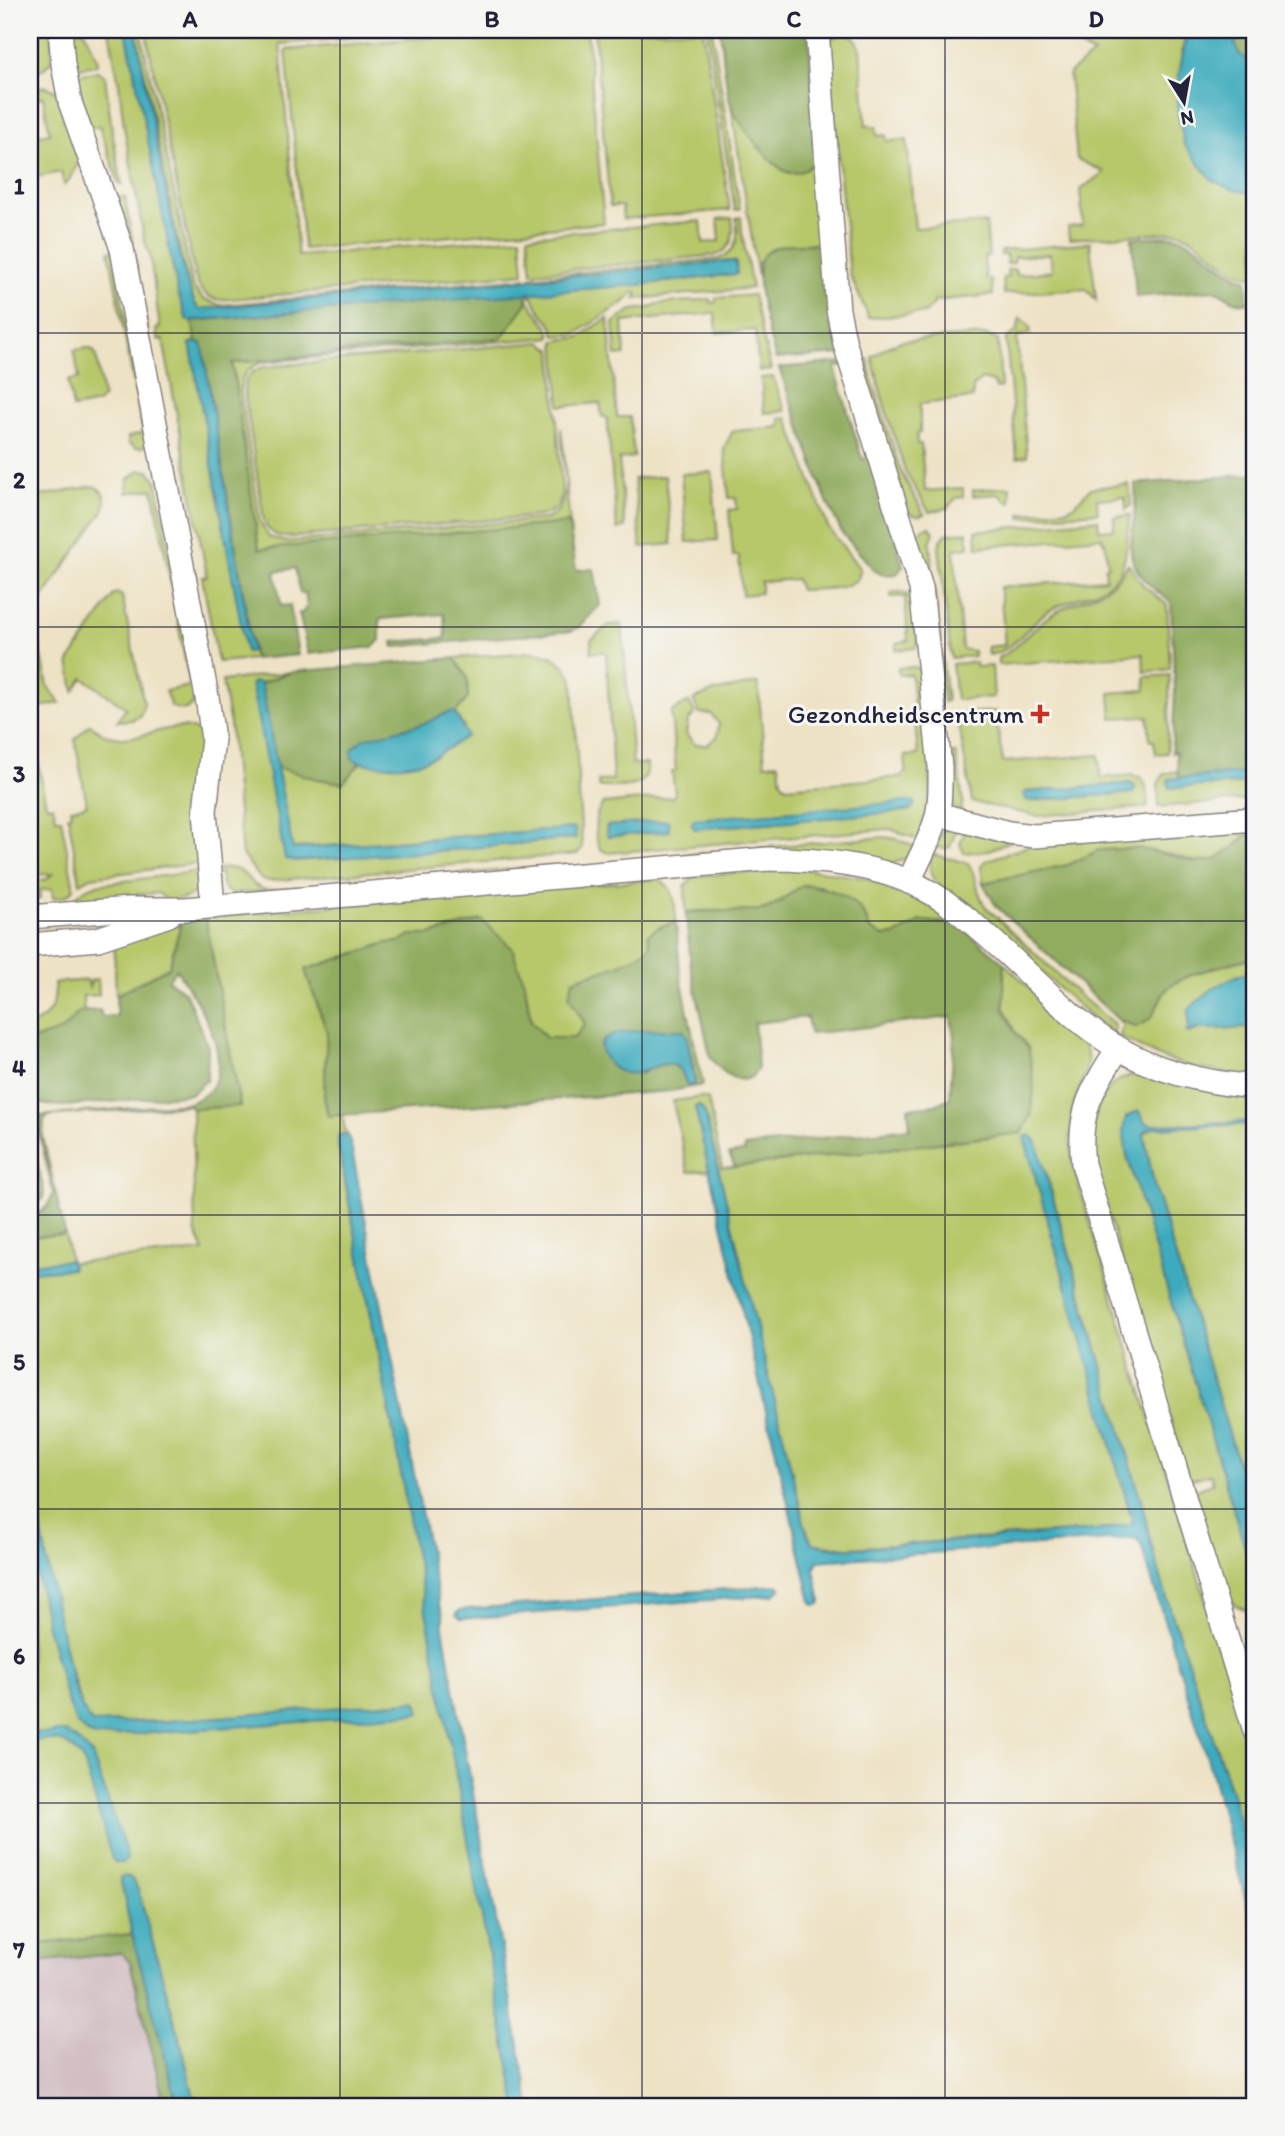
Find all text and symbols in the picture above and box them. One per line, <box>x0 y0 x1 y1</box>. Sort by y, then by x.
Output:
text: A <box>182 5 198 33</box>
text: B <box>485 5 500 33</box>
text: C <box>787 5 802 33</box>
text: D <box>1088 5 1104 33</box>
north arrow <box>1148 66 1218 136</box>
text: N <box>1179 106 1196 131</box>
text: 1 <box>14 172 25 200</box>
text: 2 <box>13 466 26 494</box>
place label: Gezondheidscentrum <box>788 698 1024 730</box>
marker: Gezondheidscentrum <box>1030 704 1050 724</box>
text: 3 <box>13 760 26 788</box>
text: 4 <box>12 1054 26 1082</box>
text: 5 <box>13 1348 25 1376</box>
text: 6 <box>13 1642 25 1670</box>
text: 7 <box>12 1936 25 1964</box>

